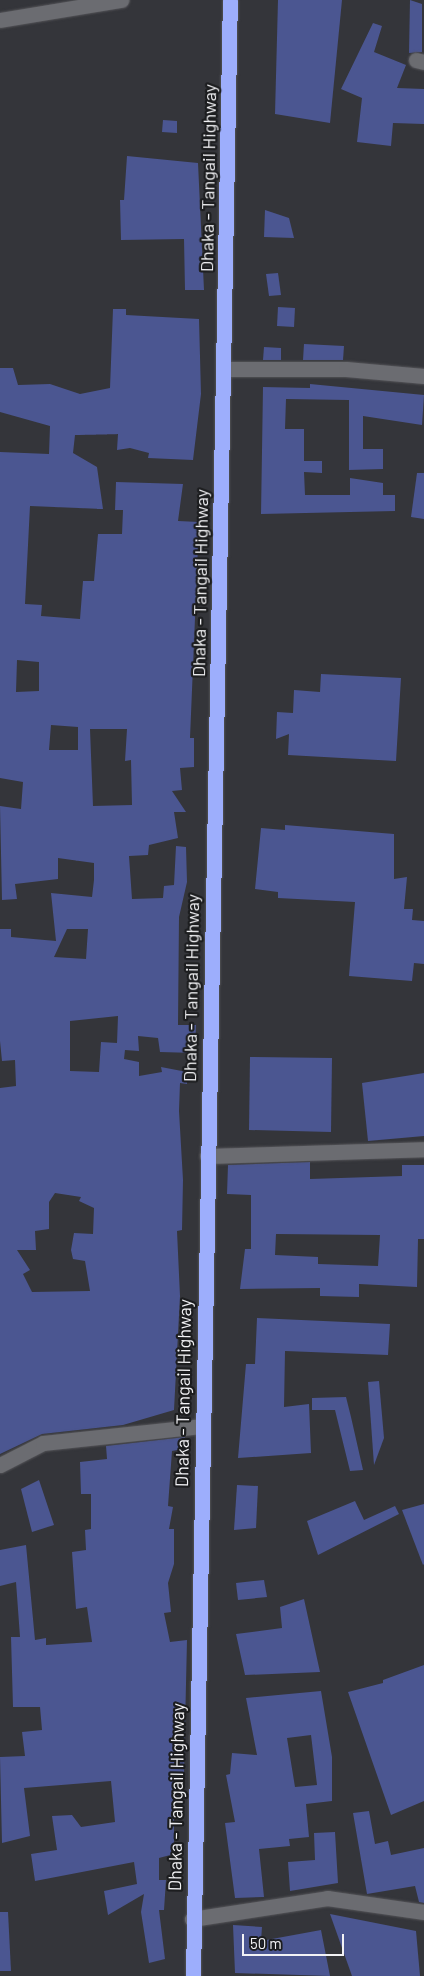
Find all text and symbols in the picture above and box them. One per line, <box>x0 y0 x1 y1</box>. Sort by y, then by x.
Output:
street label: Dhaka - Tangail Highway <box>196 84 220 272</box>
street label: Dhaka - Tangail Highway <box>188 489 212 677</box>
street label: Dhaka - Tangail Highway <box>179 894 203 1082</box>
street label: Dhaka - Tangail Highway <box>171 1299 195 1487</box>
street label: Dhaka - Tangail Highway <box>164 1703 188 1891</box>
scale bar <box>244 1924 346 1956</box>
text: 50 m <box>250 1934 282 1952</box>

